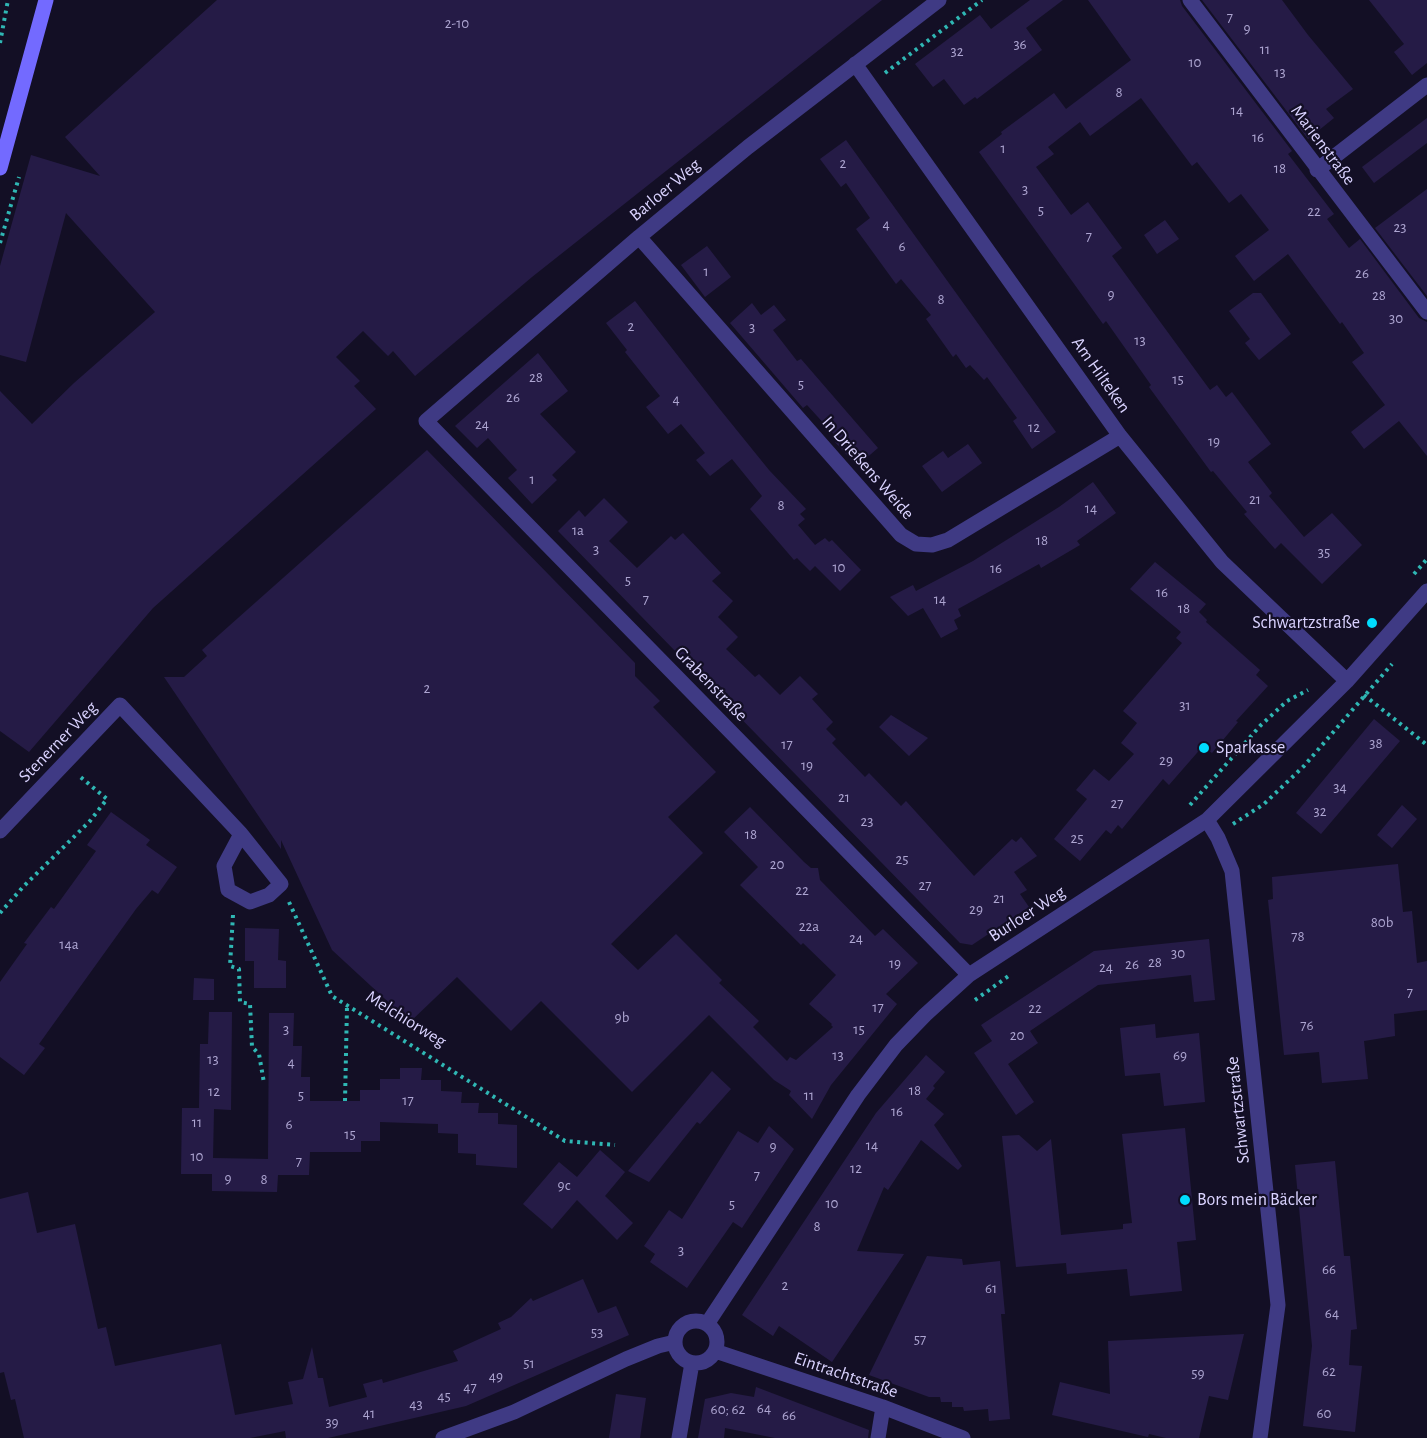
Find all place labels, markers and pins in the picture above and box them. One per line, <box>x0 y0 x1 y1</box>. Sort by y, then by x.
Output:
place label: Schwartzstraße <box>1252 612 1360 634</box>
marker: Schwartzstraße <box>1365 616 1379 630</box>
place label: Sparkasse <box>1216 737 1285 759</box>
marker: Sparkasse <box>1197 741 1211 755</box>
place label: Bors mein Bäcker <box>1197 1189 1317 1211</box>
marker: Bors mein Bäcker <box>1178 1193 1192 1207</box>

